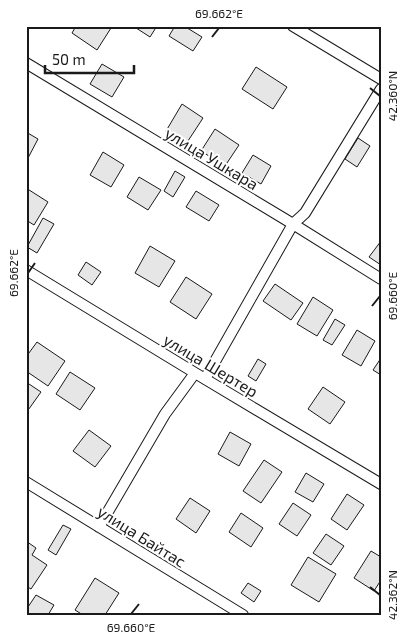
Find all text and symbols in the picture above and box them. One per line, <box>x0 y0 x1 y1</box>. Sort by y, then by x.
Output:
text: 69.662°E <box>195 6 243 20</box>
scale bar <box>45 42 134 74</box>
text: 50 m <box>52 50 86 68</box>
text: 42.360°N <box>385 71 399 121</box>
street label: улица Ушкара <box>161 123 262 194</box>
text: 69.662°E <box>6 249 20 297</box>
text: 69.660°E <box>385 271 399 320</box>
street label: улица Шертер <box>160 329 262 401</box>
street label: улица Байтас <box>94 501 190 572</box>
text: 42.362°N <box>385 570 399 620</box>
text: 69.660°E <box>107 620 156 634</box>

